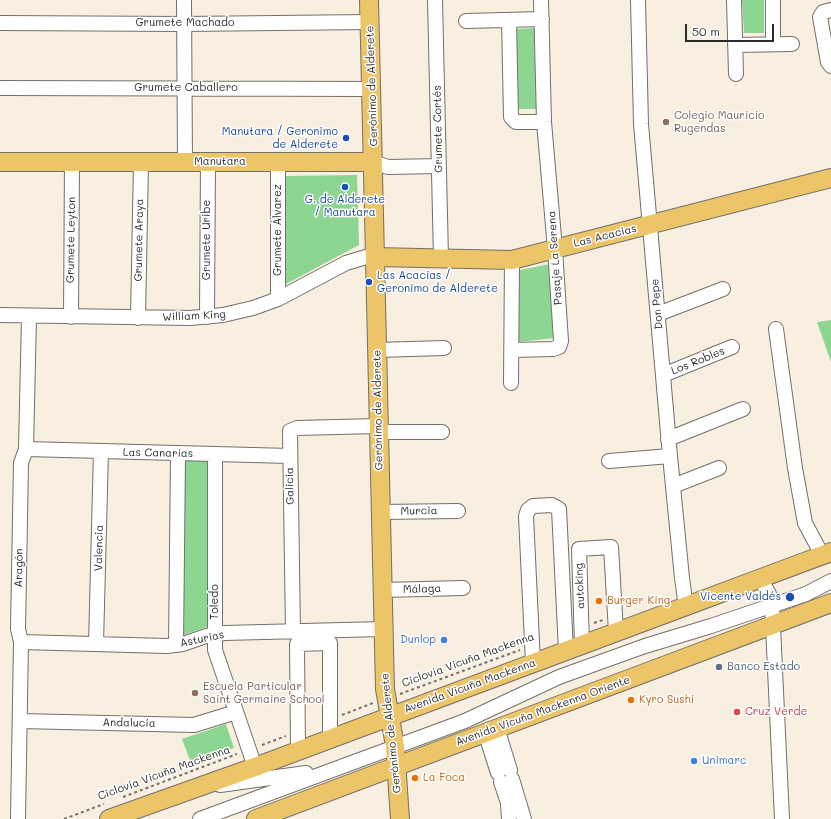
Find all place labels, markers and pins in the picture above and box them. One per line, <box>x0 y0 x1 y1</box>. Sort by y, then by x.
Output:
place label: Colegio Mauricio Rugendas <box>674 109 765 135</box>
marker: Colegio Mauricio Rugendas <box>661 117 671 127</box>
place label: Manutara / Geronimo de Alderete <box>222 125 338 151</box>
marker: Manutara / Geronimo de Alderete <box>341 133 351 143</box>
marker: G. de Alderete / Manutara <box>340 182 350 192</box>
place label: G. de Alderete / Manutara <box>305 193 385 219</box>
place label: Las Acacias / Geronimo de Alderete <box>377 269 498 295</box>
marker: Las Acacias / Geronimo de Alderete <box>364 277 374 287</box>
place label: Vicente Valdés <box>700 590 781 604</box>
marker: Vicente Valdés <box>784 591 796 603</box>
place label: Burger King <box>607 594 670 608</box>
marker: Burger King <box>594 596 604 606</box>
place label: Dunlop <box>400 633 436 647</box>
marker: Dunlop <box>439 635 449 645</box>
place label: Banco Estado <box>727 660 800 674</box>
marker: Banco Estado <box>714 662 724 672</box>
place label: Escuela Particular Saint Germaine School <box>203 680 324 706</box>
marker: Escuela Particular Saint Germaine School <box>190 688 200 698</box>
place label: Kyro Sushi <box>639 693 694 707</box>
marker: Kyro Sushi <box>626 695 636 705</box>
place label: Cruz Verde <box>745 705 807 719</box>
marker: Cruz Verde <box>732 707 742 717</box>
place label: Unimarc <box>702 754 746 768</box>
marker: Unimarc <box>689 756 699 766</box>
place label: La Foca <box>423 771 465 785</box>
marker: La Foca <box>410 773 420 783</box>

